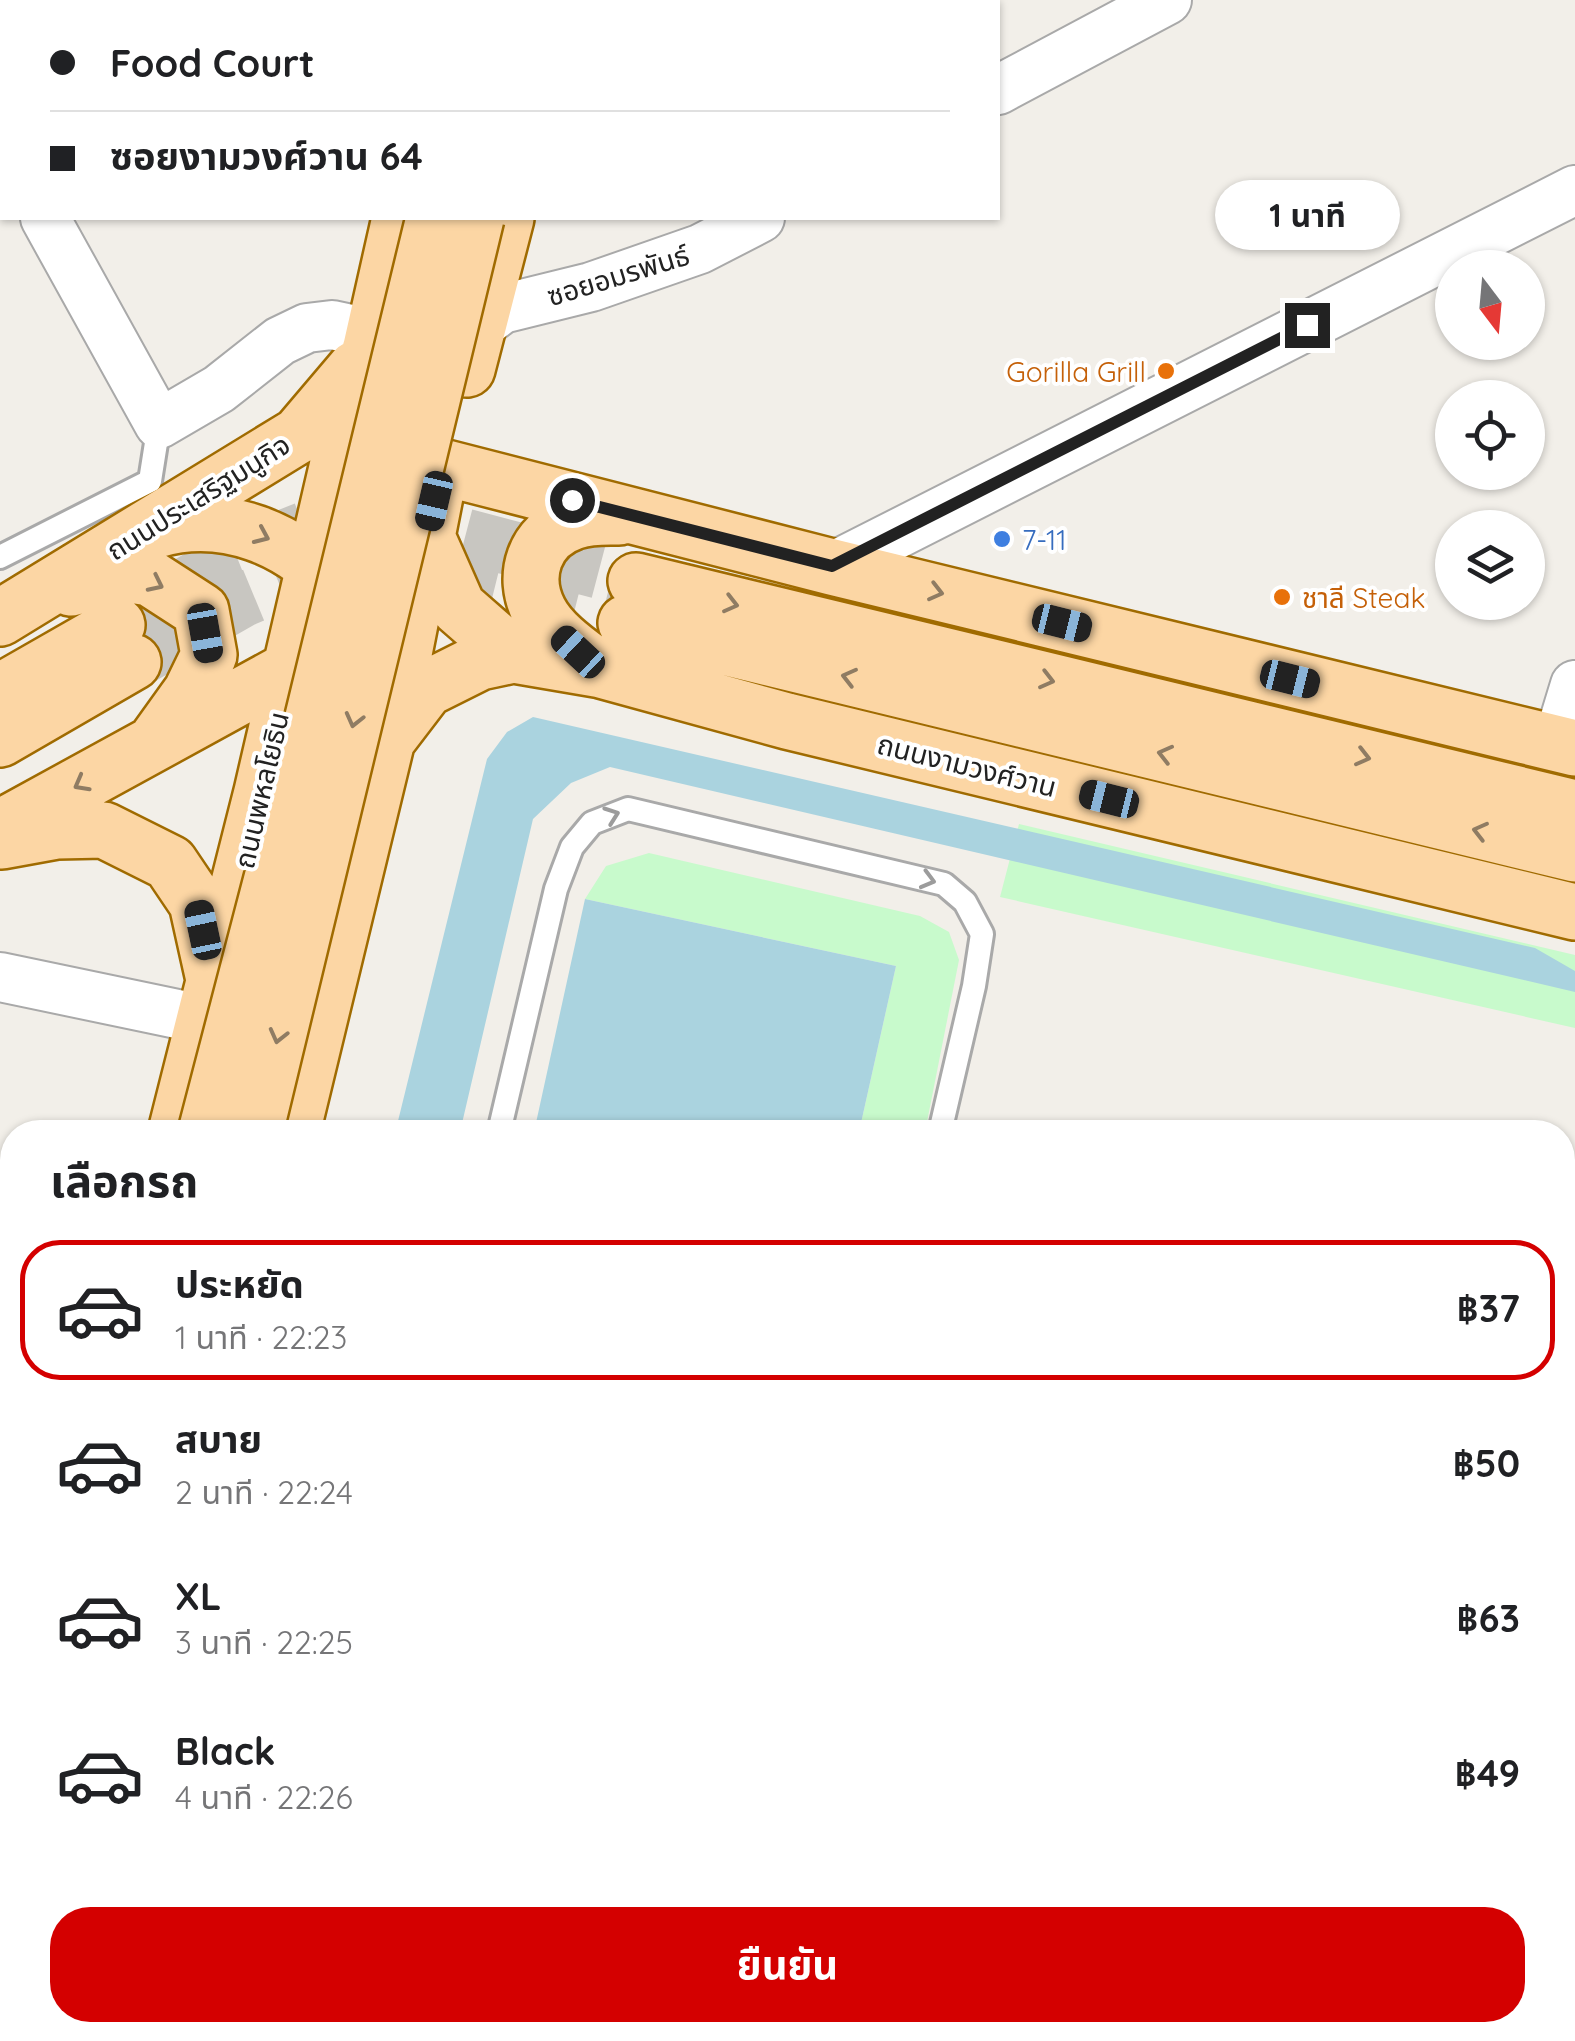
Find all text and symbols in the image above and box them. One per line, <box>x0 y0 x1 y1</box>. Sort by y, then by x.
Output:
text: Food Court <box>110 39 315 87</box>
text: ซอยงามวงศ์วาน 64 <box>110 132 423 180</box>
callout: 1 นาที <box>1214 180 1400 250</box>
text: 1 นาที <box>1269 195 1346 235</box>
street label: ซอยอมรพันธ์ <box>543 237 694 313</box>
north arrow <box>1435 250 1545 360</box>
map controls <box>1435 250 1545 620</box>
route end <box>1285 303 1330 348</box>
place label: Gorilla Grill <box>1006 354 1146 389</box>
marker: Gorilla Grill <box>1155 360 1177 382</box>
button: locate <box>1435 380 1545 490</box>
street label: ถนนประเสริฐมนูกิจ <box>100 426 297 568</box>
car <box>413 468 455 534</box>
route start <box>550 478 595 523</box>
button: layers <box>1435 510 1545 620</box>
place label: 7-11 <box>1022 522 1067 557</box>
one-way arrow <box>252 524 270 544</box>
marker: 7-11 <box>991 528 1013 550</box>
one-way arrow <box>145 572 163 592</box>
one-way arrow <box>927 580 944 601</box>
place label: ชาลี Steak <box>1302 580 1425 615</box>
marker: ชาลี Steak <box>1271 586 1293 608</box>
one-way arrow <box>722 592 739 613</box>
car <box>185 601 225 665</box>
car <box>1029 601 1095 645</box>
car <box>546 621 610 683</box>
car <box>1257 657 1323 701</box>
one-way arrow <box>841 668 858 689</box>
one-way arrow <box>1038 668 1055 689</box>
street label: ถนนพหลโยธิน <box>226 708 296 872</box>
one-way arrow <box>345 711 366 728</box>
street label: ถนนงามวงศ์วาน <box>874 726 1060 804</box>
one-way arrow <box>1157 745 1174 766</box>
one-way arrow <box>1354 745 1371 766</box>
one-way arrow <box>73 772 91 792</box>
car <box>1076 777 1142 821</box>
one-way arrow <box>603 806 620 827</box>
one-way arrow <box>1472 822 1489 843</box>
one-way arrow <box>919 868 936 889</box>
car <box>182 898 224 962</box>
one-way arrow <box>269 1027 290 1044</box>
text: เลือกรถ <box>50 1152 198 1208</box>
text: ประหยัด <box>175 1260 304 1308</box>
icon: car <box>55 1265 145 1355</box>
text: ฿37 <box>1457 1284 1520 1332</box>
text: 1 นาที · 22:23 <box>175 1317 347 1357</box>
text: สบาย <box>175 1415 262 1463</box>
icon: car <box>55 1420 145 1510</box>
text: ฿50 <box>1453 1439 1520 1487</box>
text: 2 นาที · 22:24 <box>175 1472 353 1512</box>
text: XL <box>175 1572 221 1620</box>
icon: car <box>55 1575 145 1665</box>
text: ฿63 <box>1457 1594 1520 1642</box>
text: 3 นาที · 22:25 <box>175 1622 353 1662</box>
text: Black <box>175 1727 275 1775</box>
icon: car <box>55 1730 145 1820</box>
text: ฿49 <box>1455 1749 1520 1797</box>
text: 4 นาที · 22:26 <box>175 1777 353 1817</box>
button: ยืนยัน <box>50 1907 1525 2022</box>

